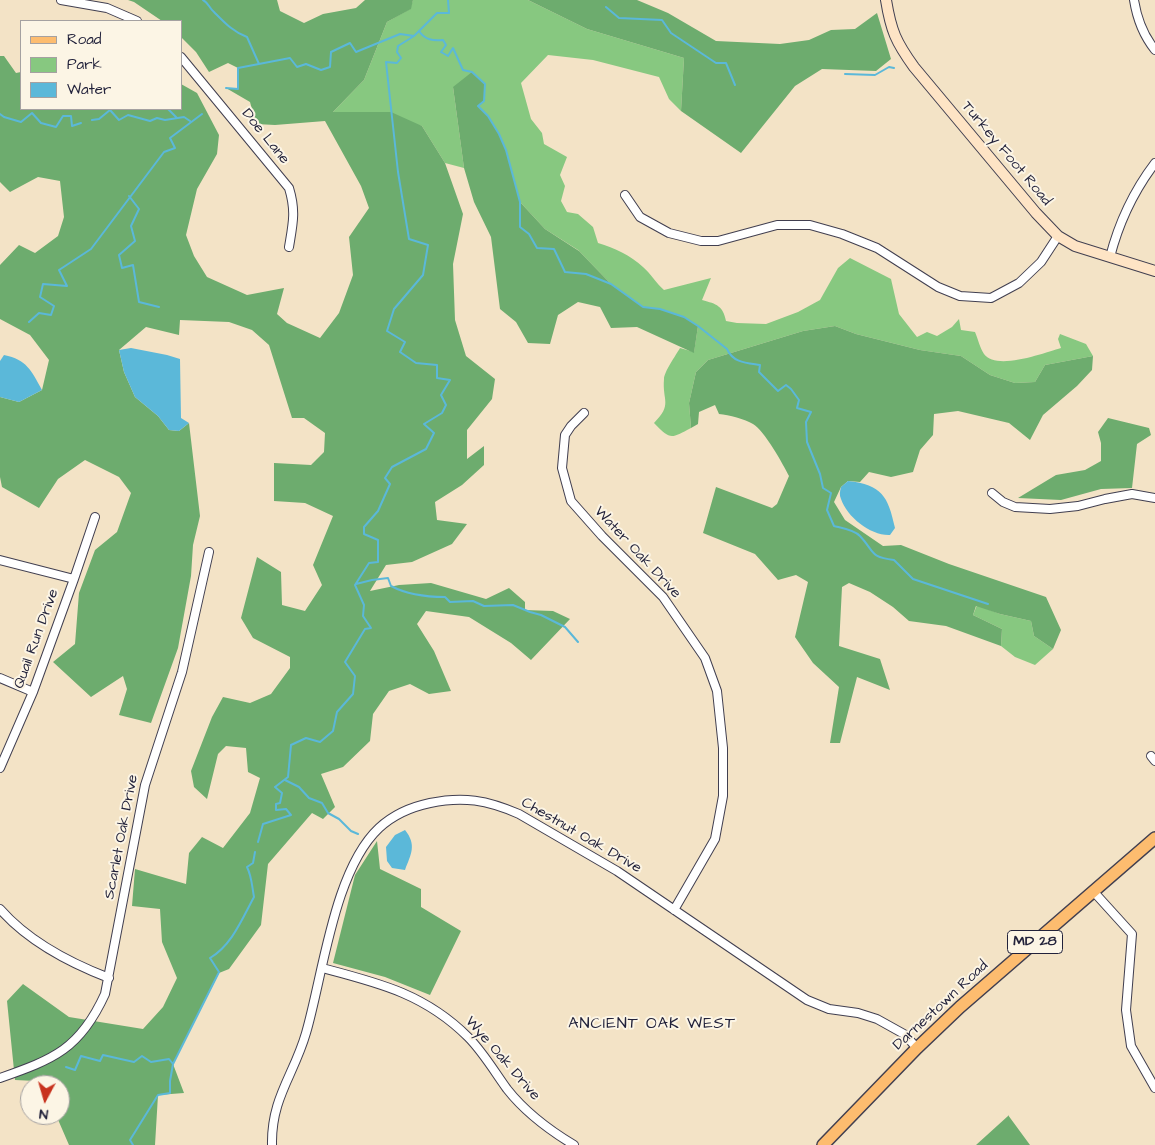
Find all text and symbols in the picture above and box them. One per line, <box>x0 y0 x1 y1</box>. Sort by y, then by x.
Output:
legend <box>20 20 182 110</box>
text: Road <box>67 29 101 50</box>
text: Park <box>67 54 102 75</box>
text: Water <box>67 79 111 100</box>
street label: Turkey Foot Road <box>957 98 1055 210</box>
street label: Doe Lane <box>237 106 293 168</box>
street label: Water Oak Drive <box>590 503 684 603</box>
street label: Quail Run Drive <box>11 587 63 691</box>
street label: Scarlet Oak Drive <box>101 773 143 901</box>
street label: Chestnut Oak Drive <box>518 794 644 878</box>
road number: MD 28 <box>1008 930 1062 954</box>
street label: Darnestown Road <box>890 957 992 1055</box>
street label: Wye Oak Drive <box>461 1013 543 1105</box>
district label: ANCIENT OAK WEST <box>566 1015 738 1035</box>
north arrow <box>20 1075 70 1125</box>
text: N <box>38 1104 49 1124</box>

